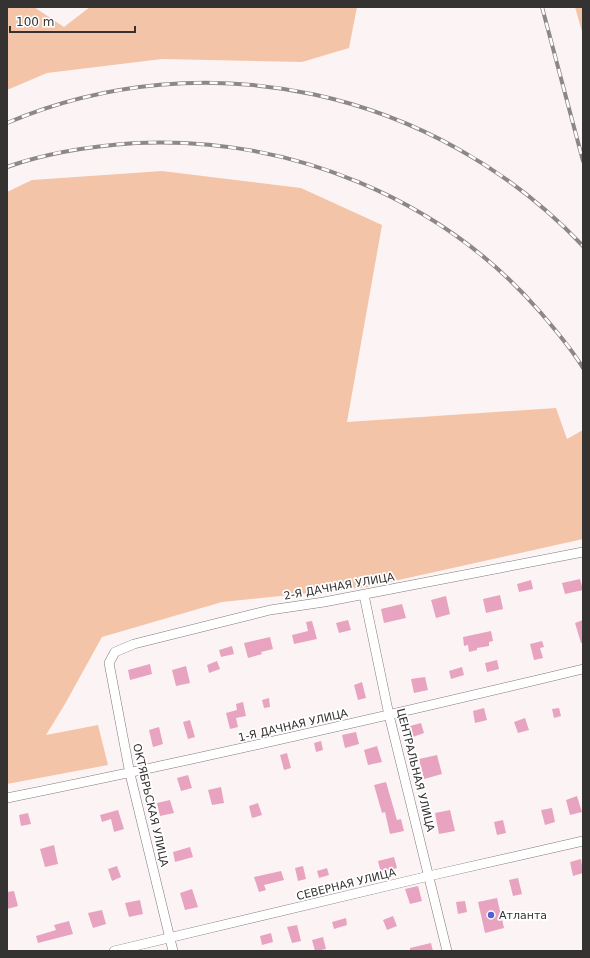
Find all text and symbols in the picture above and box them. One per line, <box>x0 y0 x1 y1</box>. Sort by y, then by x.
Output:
scale bar <box>10 8 135 34</box>
text: 100 m <box>16 15 54 29</box>
street label: 2-Я ДАЧНАЯ УЛИЦА <box>283 570 396 603</box>
street label: 1-Я ДАЧНАЯ УЛИЦА <box>237 706 350 744</box>
street label: ЦЕНТРАЛЬНАЯ УЛИЦА <box>394 707 437 834</box>
street label: ОКТЯБРЬСКАЯ УЛИЦА <box>130 742 171 868</box>
street label: СЕВЕРНАЯ УЛИЦА <box>295 866 398 903</box>
place label: Атланта <box>499 909 547 922</box>
marker: Атланта <box>486 910 496 920</box>

